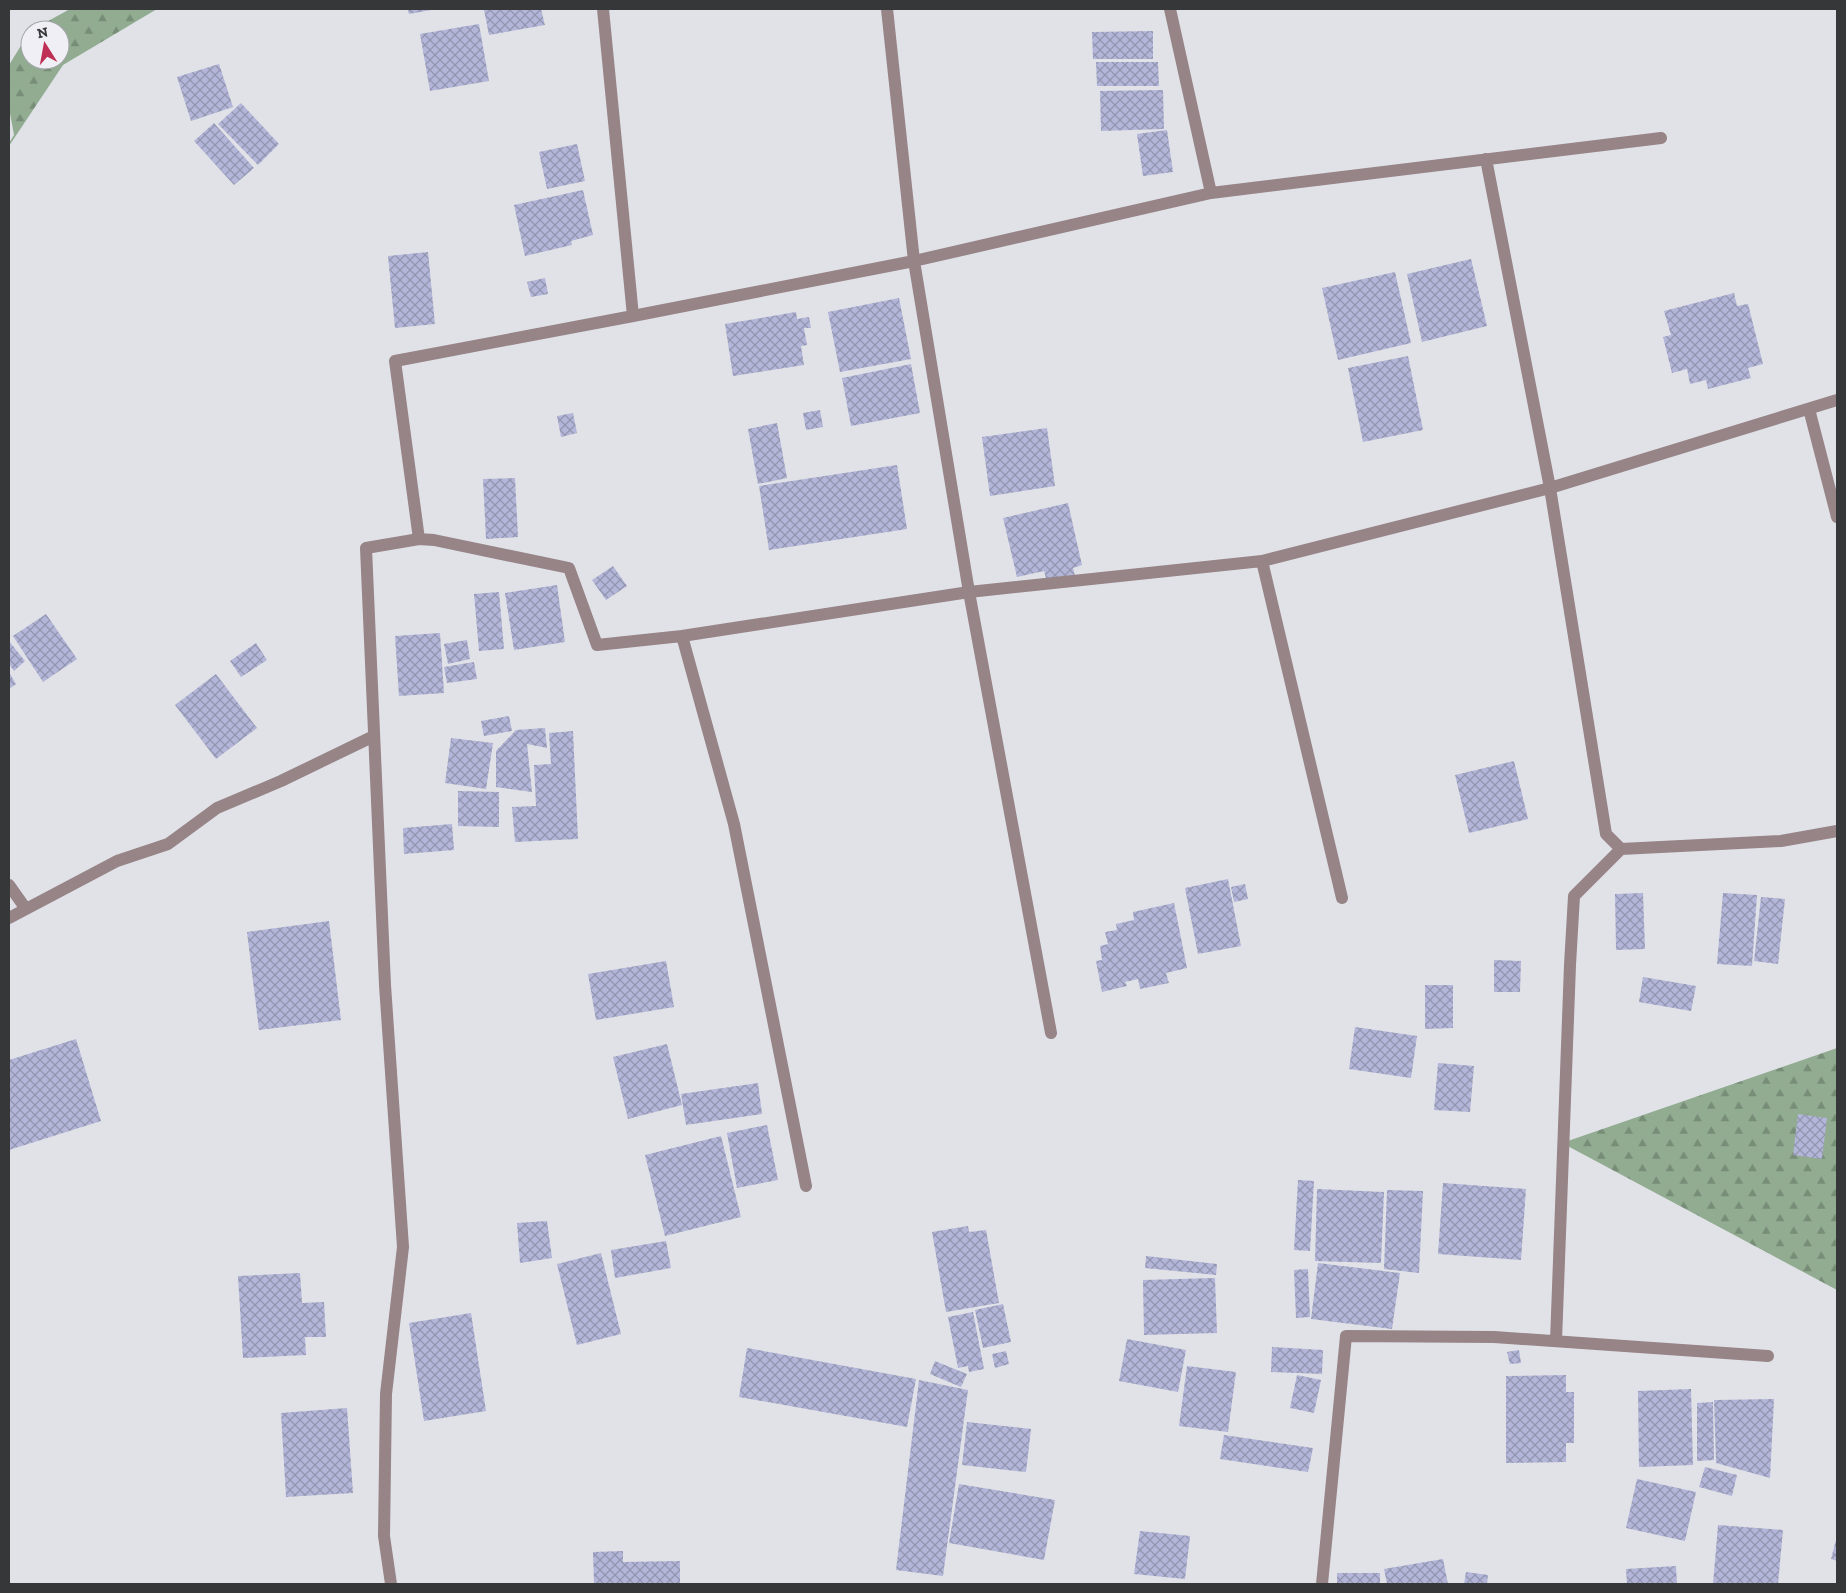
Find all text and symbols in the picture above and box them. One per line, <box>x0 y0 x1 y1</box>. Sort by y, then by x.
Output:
north arrow <box>20 20 70 70</box>
text: N <box>36 23 50 42</box>

